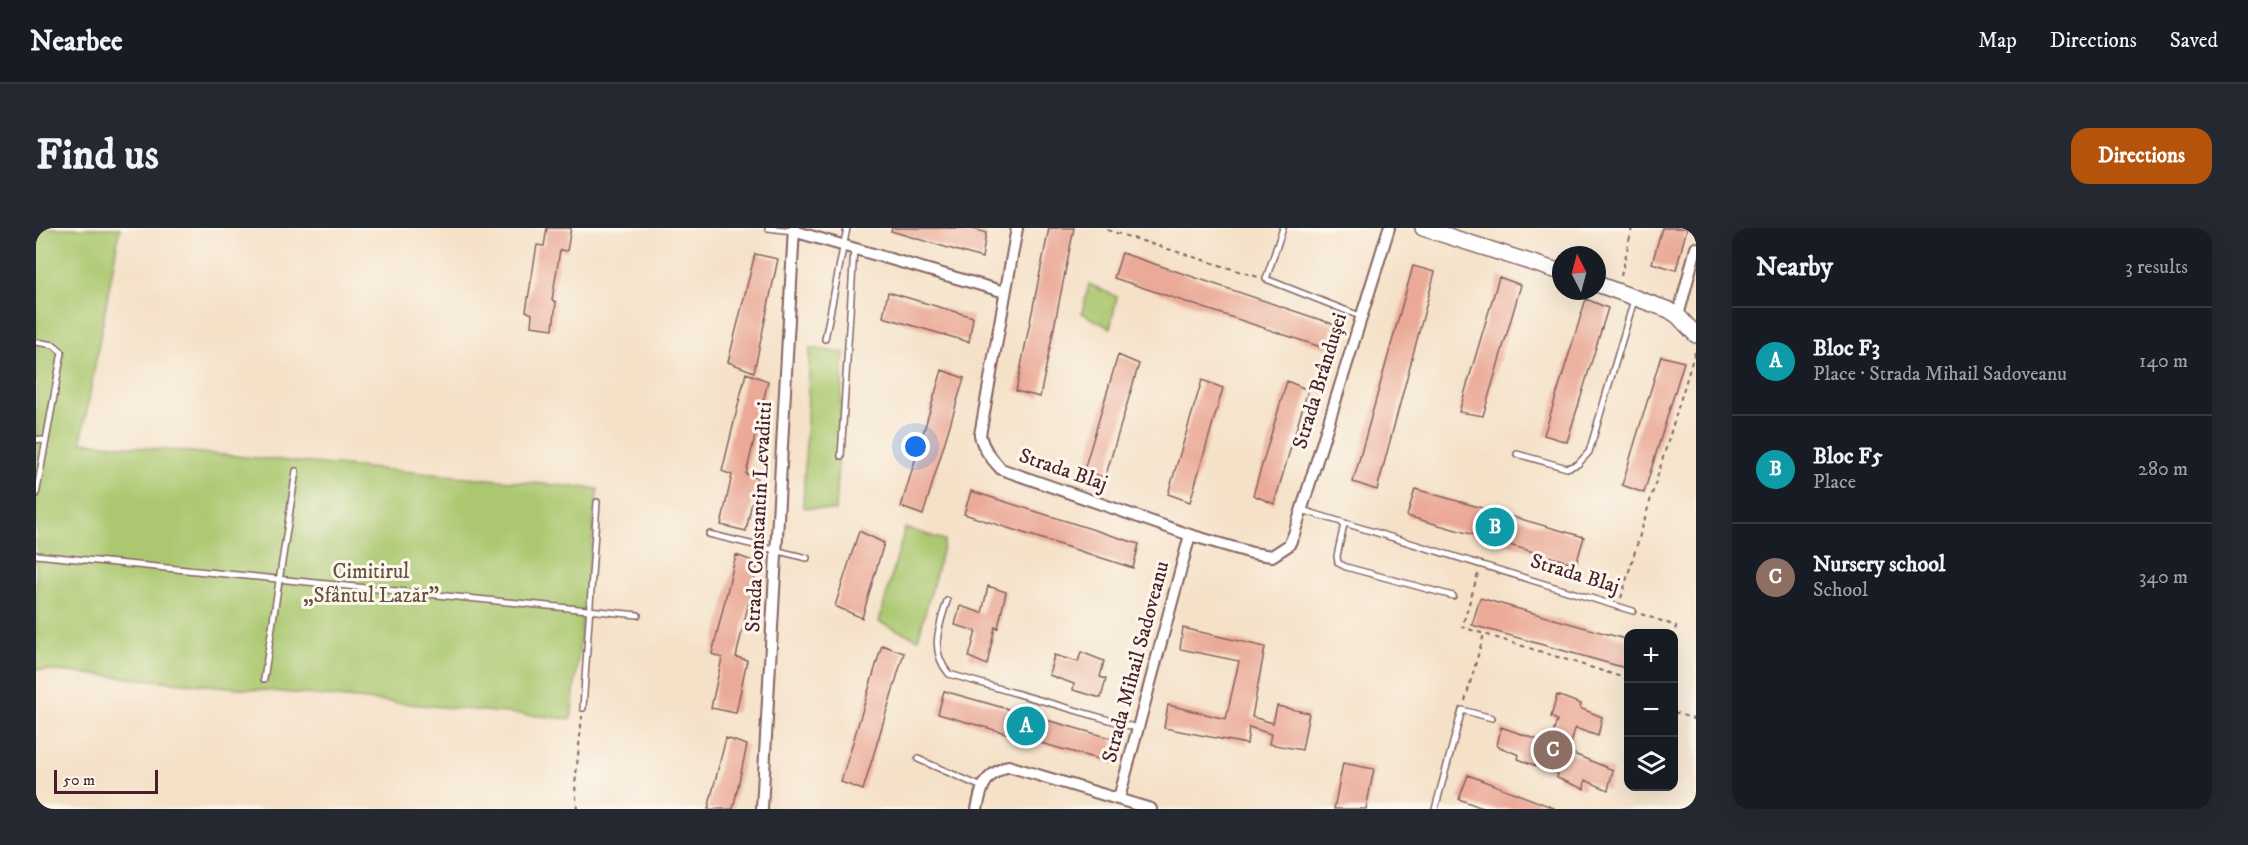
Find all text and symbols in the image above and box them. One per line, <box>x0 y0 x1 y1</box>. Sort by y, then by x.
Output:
text: Nearbee <box>30 24 123 59</box>
text: Map <box>1978 28 2017 54</box>
text: Directions <box>2050 28 2137 54</box>
text: Saved <box>2170 28 2218 54</box>
button: Directions <box>2071 128 2212 184</box>
text: Find us <box>36 130 159 182</box>
north arrow <box>1552 246 1606 300</box>
text: Nearby <box>1756 251 1833 284</box>
text: 3 results <box>2125 255 2188 280</box>
street label: Strada Brândușei <box>1287 310 1353 452</box>
text: Bloc F3 <box>1813 335 1880 362</box>
text: A <box>1769 349 1782 374</box>
text: 140 m <box>2139 349 2188 374</box>
text: Place · Strada Mihail Sadoveanu <box>1813 362 2067 387</box>
street label: Strada Constantin Levaditti <box>740 401 778 633</box>
your location <box>901 432 930 461</box>
street label: Strada Blaj <box>1015 443 1111 497</box>
text: Bloc F5 <box>1813 443 1883 470</box>
text: B <box>1769 457 1782 482</box>
text: 280 m <box>2138 457 2188 482</box>
text: Place <box>1813 470 1856 495</box>
pin: B <box>1476 504 1514 550</box>
street label: Strada Blaj <box>1527 548 1623 600</box>
text: Nursery school <box>1813 551 1945 578</box>
street label: Strada Mihail Sadoveanu <box>1097 558 1175 766</box>
park label: Cimitirul „Sfântul Lazăr” <box>303 559 439 609</box>
text: C <box>1769 565 1782 590</box>
text: 340 m <box>2139 565 2188 590</box>
text: School <box>1813 578 1868 603</box>
map controls <box>1624 629 1678 791</box>
button: + <box>1624 629 1678 683</box>
button: − <box>1624 683 1678 737</box>
pin: A <box>1006 704 1046 748</box>
pin: C <box>1534 728 1573 772</box>
button: layers <box>1624 737 1678 791</box>
scale bar <box>54 767 158 794</box>
text: 50 m <box>63 770 95 790</box>

